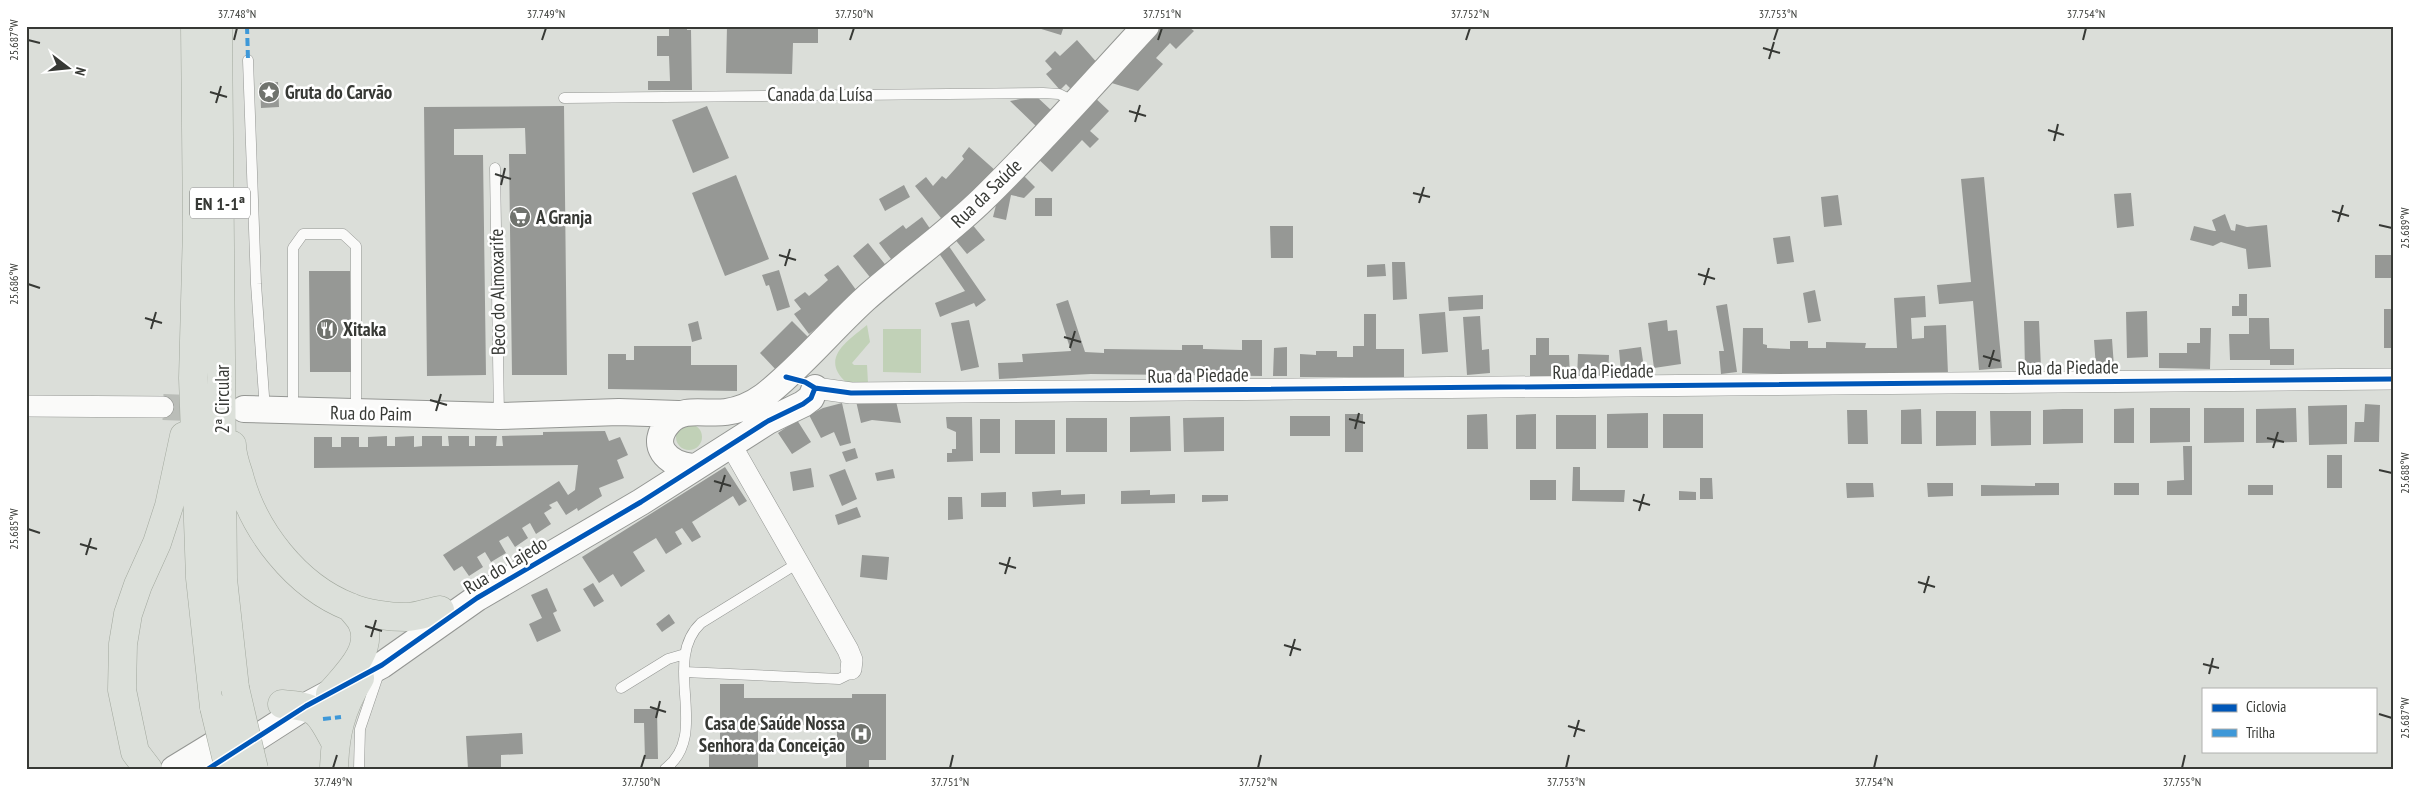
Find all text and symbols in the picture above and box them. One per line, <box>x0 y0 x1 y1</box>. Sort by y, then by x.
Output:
text: 37.748°N <box>218 6 256 21</box>
text: 37.749°N <box>527 6 565 21</box>
text: 37.750°N <box>835 6 873 21</box>
text: 37.751°N <box>1143 6 1181 21</box>
text: 37.752°N <box>1451 6 1489 21</box>
text: 37.753°N <box>1759 6 1797 21</box>
text: 37.754°N <box>2067 6 2105 21</box>
text: 25.687°W <box>6 19 21 61</box>
north arrow <box>42 42 92 92</box>
text: N <box>71 65 90 78</box>
place icon: Gruta do Carvão <box>257 80 281 104</box>
place label: Gruta do Carvão <box>285 80 392 104</box>
street label: Canada da Luísa <box>767 82 873 106</box>
street label: Rua da Saúde <box>946 153 1026 233</box>
road number: EN 1-1ª <box>190 188 250 218</box>
supermarket icon: A Granja <box>508 205 532 229</box>
place label: A Granja <box>535 205 592 229</box>
text: 25.689°W <box>2397 207 2412 249</box>
street label: Beco do Almoxarife <box>484 229 510 355</box>
text: 25.686°W <box>6 263 21 305</box>
restaurant icon: Xitaka <box>315 317 339 341</box>
place label: Xitaka <box>343 317 387 341</box>
street label: Rua da Piedade <box>2017 354 2119 380</box>
street label: Rua da Piedade <box>1552 358 1654 384</box>
street label: Rua da Piedade <box>1147 362 1249 388</box>
street label: 2ª Circular <box>210 364 234 433</box>
street label: Rua do Paim <box>330 400 412 426</box>
text: 25.688°W <box>2397 452 2412 494</box>
text: 25.685°W <box>6 508 21 550</box>
street label: Rua do Lajedo <box>459 531 551 599</box>
legend <box>2202 688 2376 752</box>
text: Ciclovia <box>2246 697 2286 716</box>
text: 25.687°W <box>2397 697 2412 739</box>
place label: Casa de Saúde Nossa Senhora da Conceição <box>699 711 845 757</box>
hospital icon: Casa de Saúde Nossa Senhora da Conceição <box>849 722 873 746</box>
text: Trilha <box>2246 723 2275 742</box>
text: 37.749°N <box>314 774 352 789</box>
text: 37.750°N <box>622 774 660 789</box>
text: 37.751°N <box>931 774 969 789</box>
text: 37.752°N <box>1239 774 1277 789</box>
text: 37.753°N <box>1547 774 1585 789</box>
text: 37.754°N <box>1855 774 1893 789</box>
text: 37.755°N <box>2163 774 2201 789</box>

